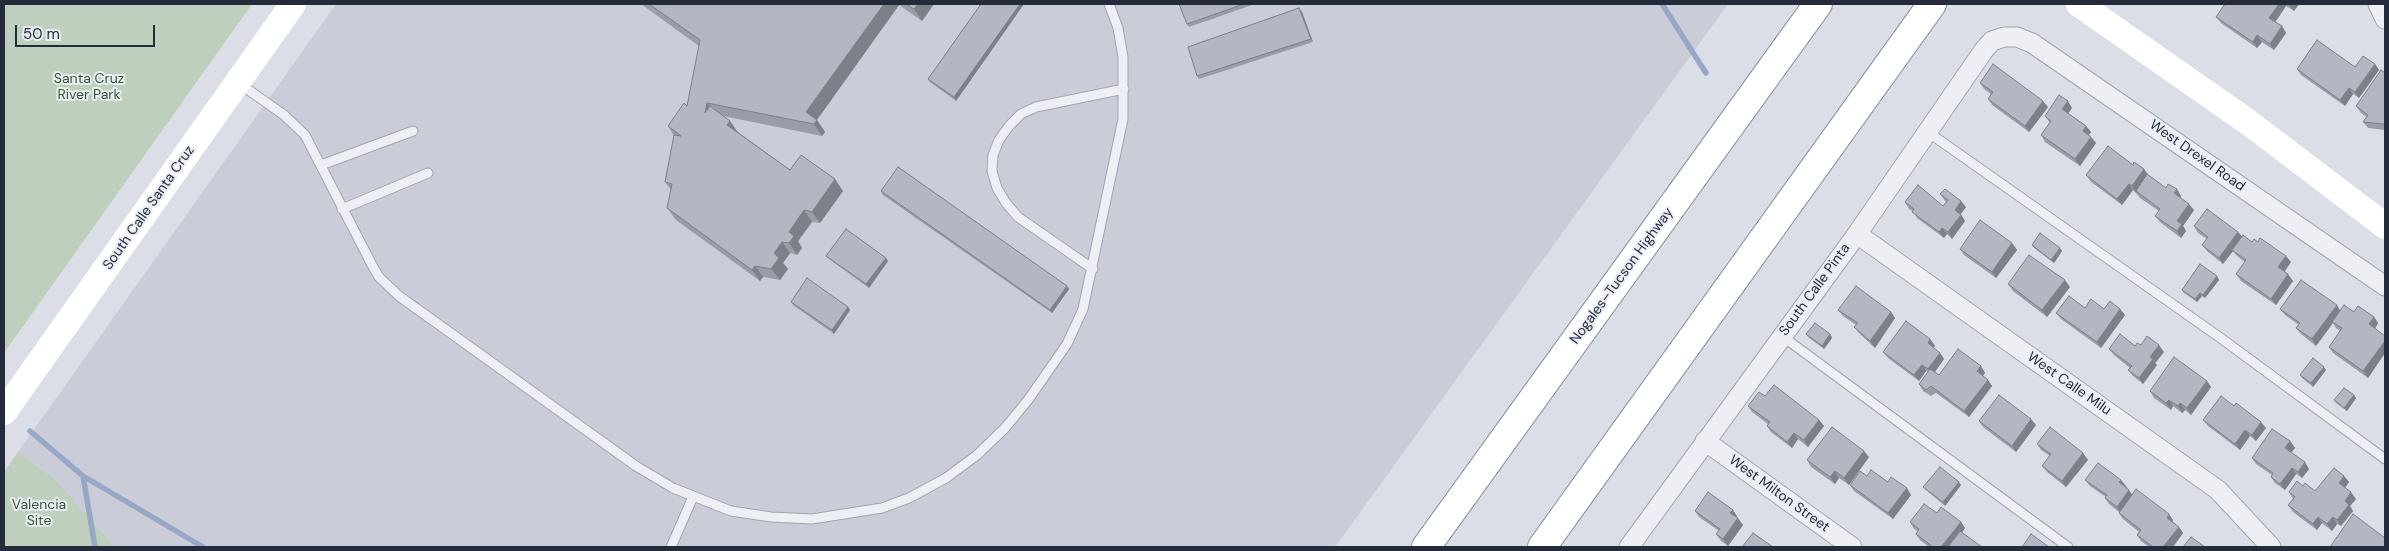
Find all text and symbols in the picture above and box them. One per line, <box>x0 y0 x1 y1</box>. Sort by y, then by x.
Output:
scale bar <box>18 15 158 47</box>
text: 50 m <box>23 24 60 44</box>
park label: Santa Cruz River Park <box>54 71 124 104</box>
street label: West Drexel Road <box>2146 117 2248 195</box>
street label: South Calle Santa Cruz <box>100 143 198 273</box>
street label: Nogales–Tucson Highway <box>1567 205 1677 347</box>
street label: South Calle Pinta <box>1776 241 1854 339</box>
street label: West Calle Milu <box>2024 349 2114 419</box>
street label: West Milton Street <box>1726 452 1832 536</box>
park label: Valencia Site <box>12 497 66 530</box>

